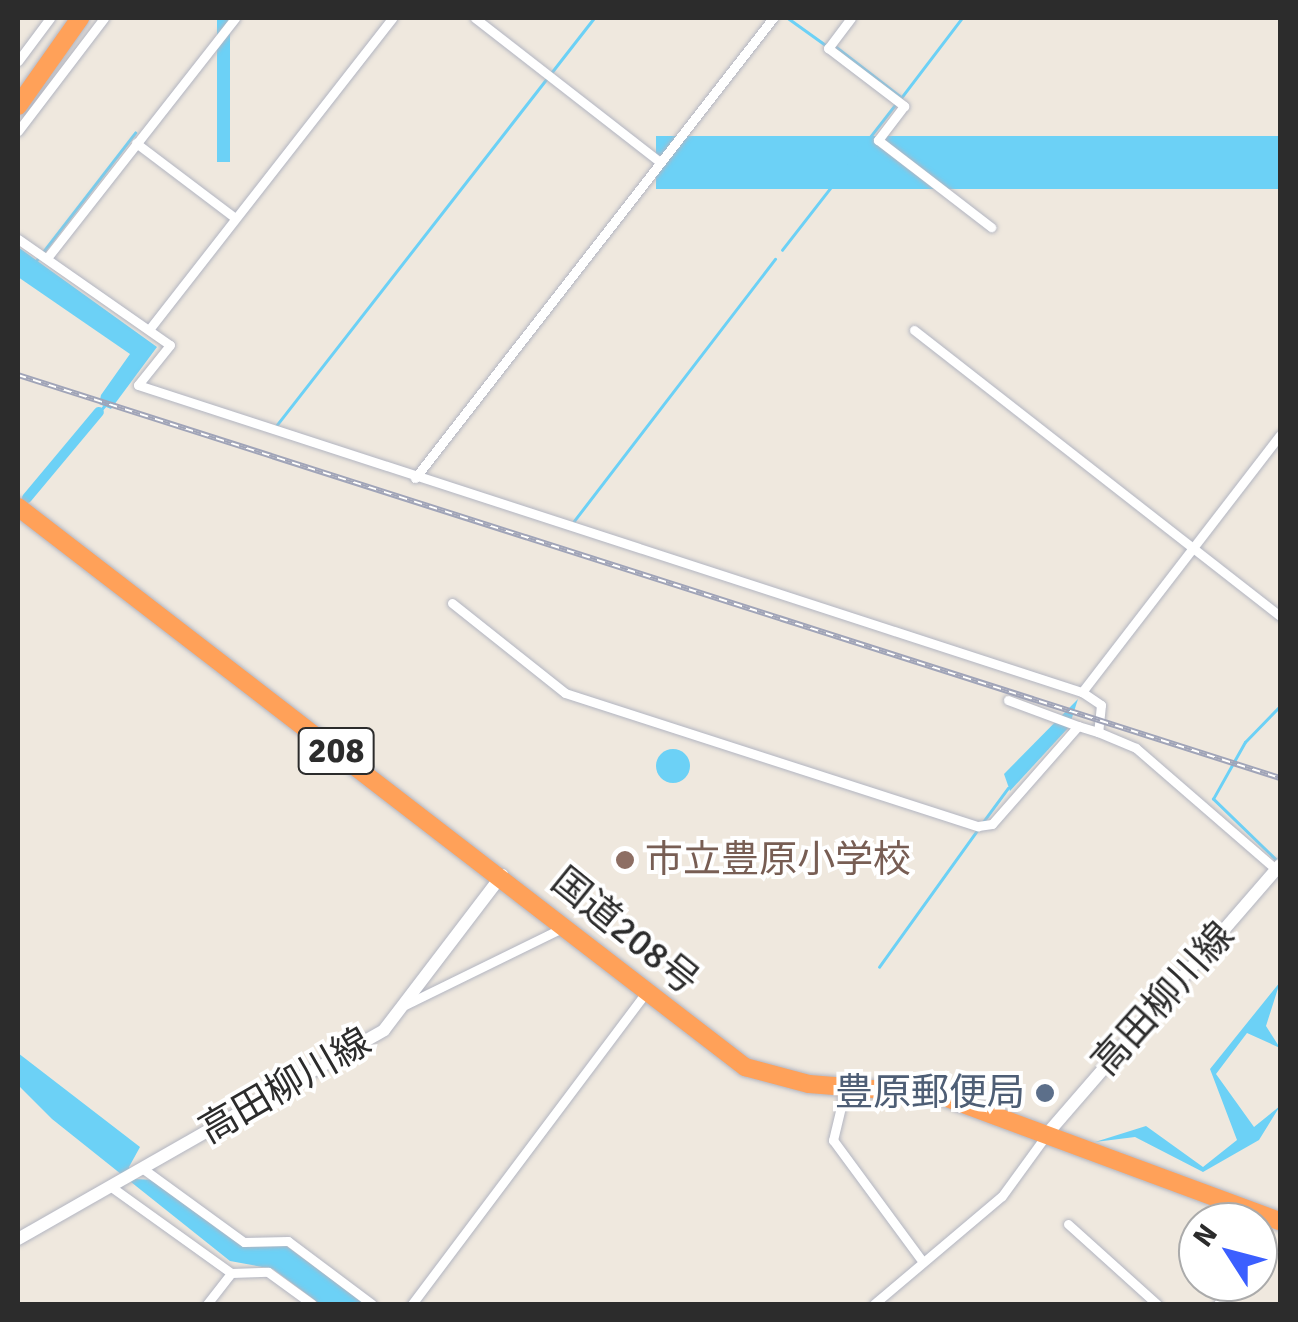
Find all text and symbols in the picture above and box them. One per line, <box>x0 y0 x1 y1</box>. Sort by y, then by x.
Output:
road number: 208 <box>296 721 376 781</box>
place label: 市立豊原小学校 <box>645 837 911 883</box>
marker: 市立豊原小学校 <box>614 849 636 871</box>
street label: 国道208号 <box>542 858 708 1004</box>
street label: 高田柳川線 <box>1082 913 1244 1085</box>
street label: 高田柳川線 <box>191 1019 379 1153</box>
place label: 豊原郵便局 <box>835 1070 1025 1116</box>
marker: 豊原郵便局 <box>1034 1082 1056 1104</box>
north arrow <box>1178 1202 1278 1302</box>
text: N <box>1186 1218 1225 1253</box>

